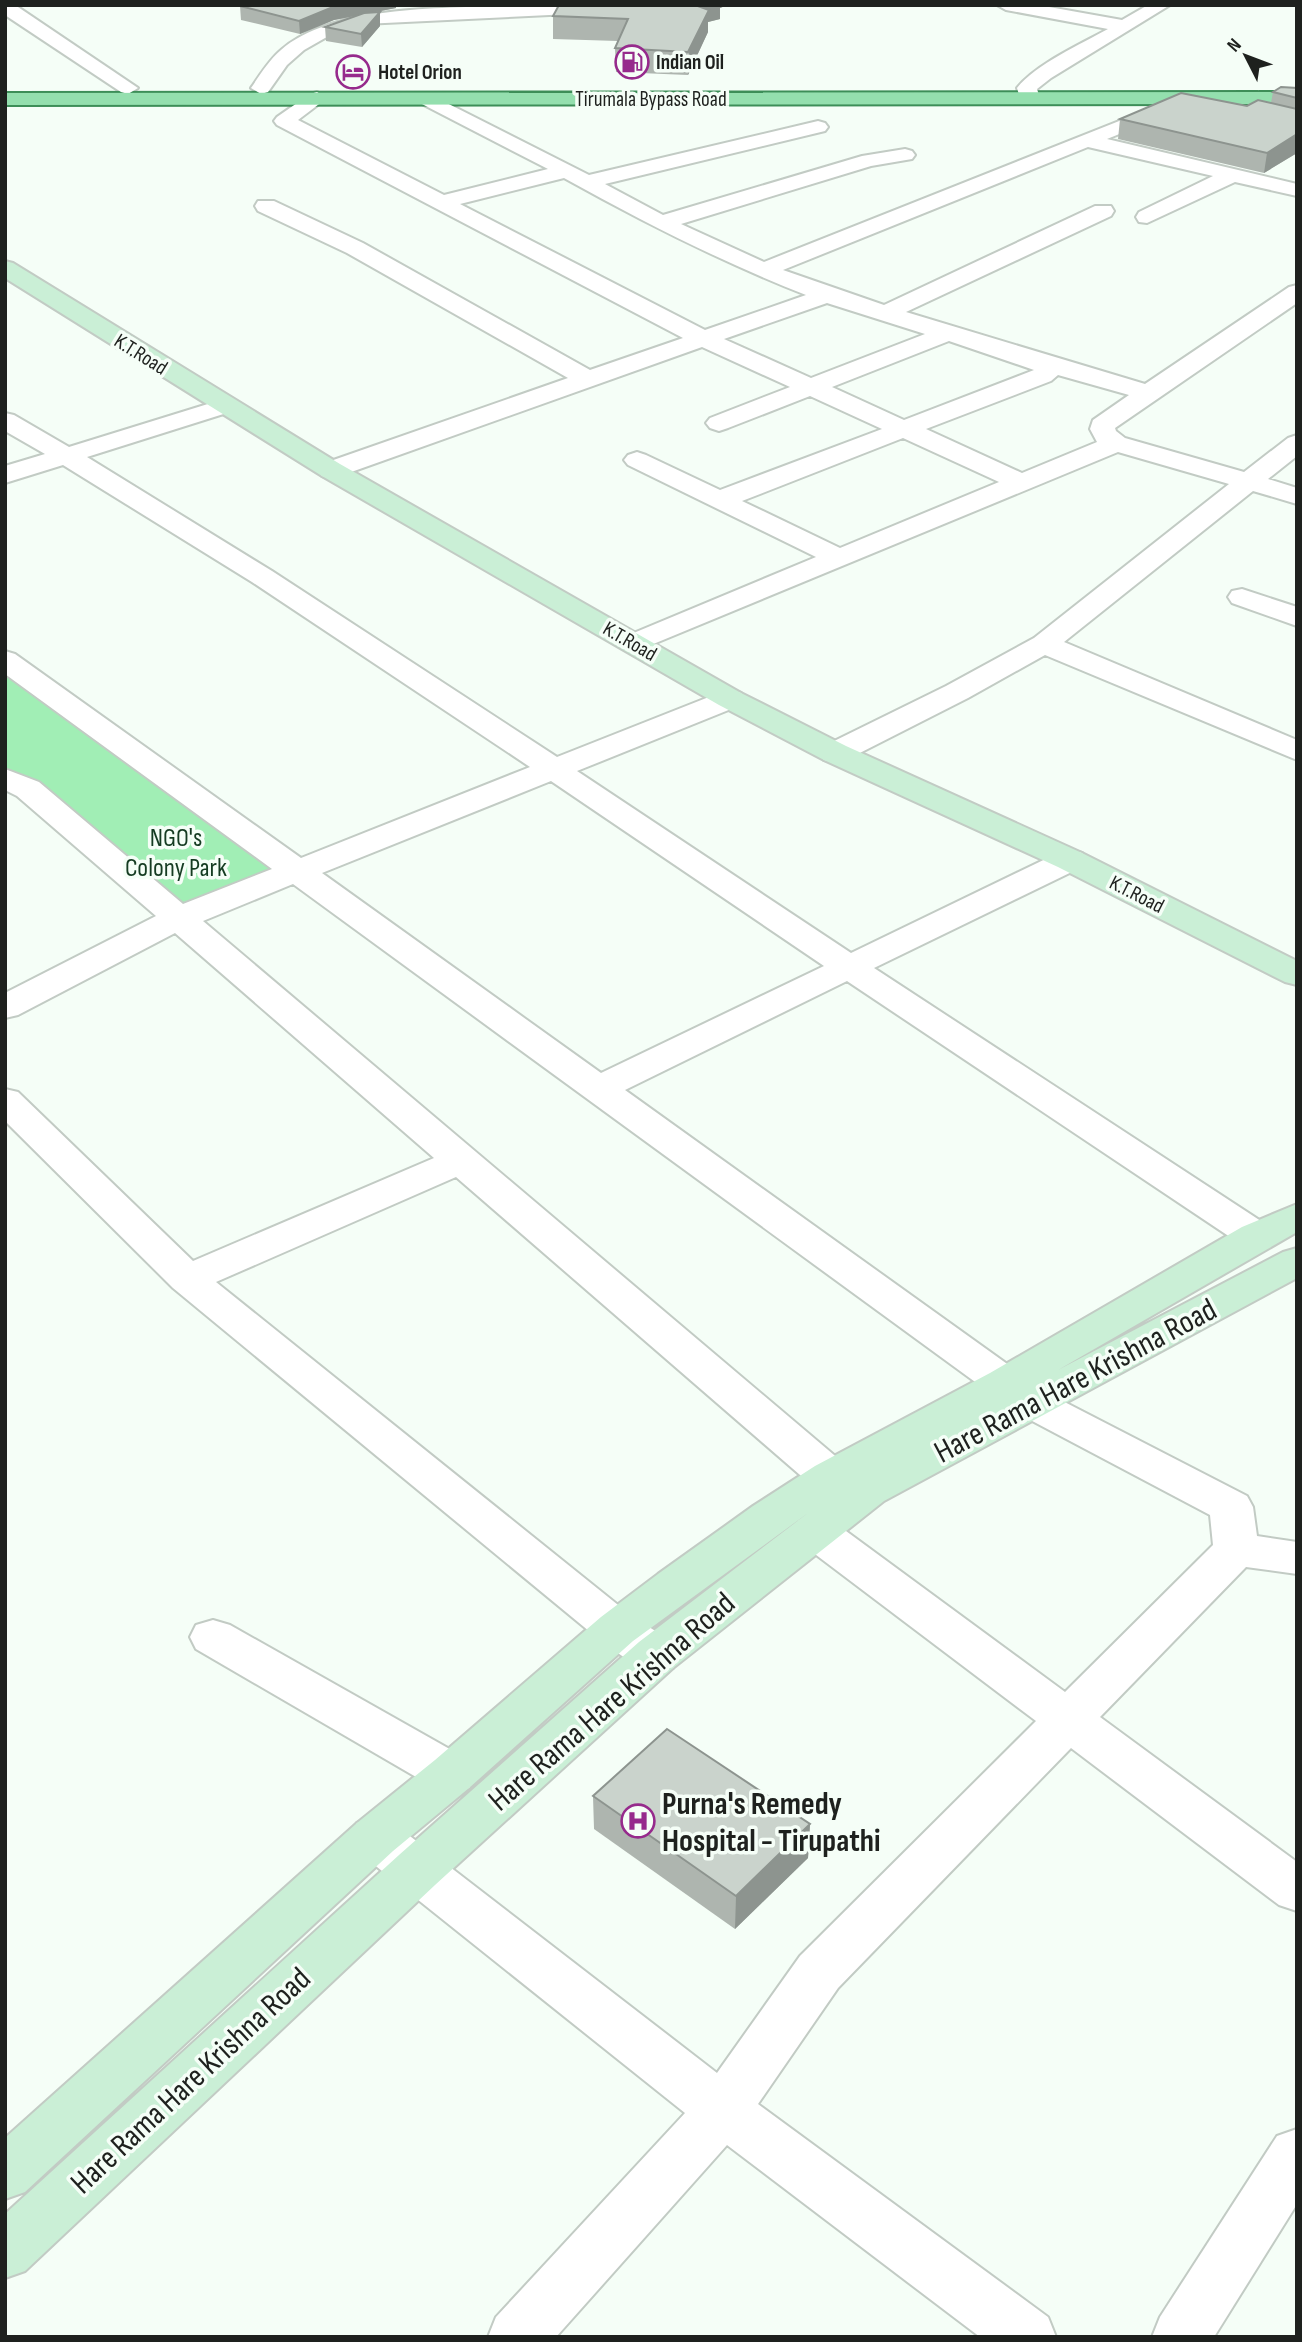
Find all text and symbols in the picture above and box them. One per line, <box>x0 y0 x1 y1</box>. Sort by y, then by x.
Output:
north arrow <box>1211 21 1281 91</box>
text: N <box>1223 34 1246 57</box>
fuel station icon: Indian Oil <box>613 43 651 81</box>
place label: Indian Oil <box>656 50 724 75</box>
hotel icon: Hotel Orion <box>334 53 372 91</box>
place label: Hotel Orion <box>378 60 462 85</box>
street label: Tirumala Bypass Road <box>575 87 727 112</box>
street label: K.T.Road <box>110 328 172 380</box>
street label: K.T.Road <box>598 616 661 667</box>
park label: NGO's Colony Park <box>125 823 227 884</box>
street label: K.T.Road <box>1105 870 1168 919</box>
street label: Hare Rama Hare Krishna Road <box>928 1290 1224 1472</box>
street label: Hare Rama Hare Krishna Road <box>481 1584 743 1820</box>
place label: Purna's Remedy Hospital - Tirupathi <box>662 1785 881 1861</box>
hospital icon: Purna's Remedy Hospital - Tirupathi <box>619 1802 657 1840</box>
street label: Hare Rama Hare Krishna Road <box>63 1960 319 2202</box>

